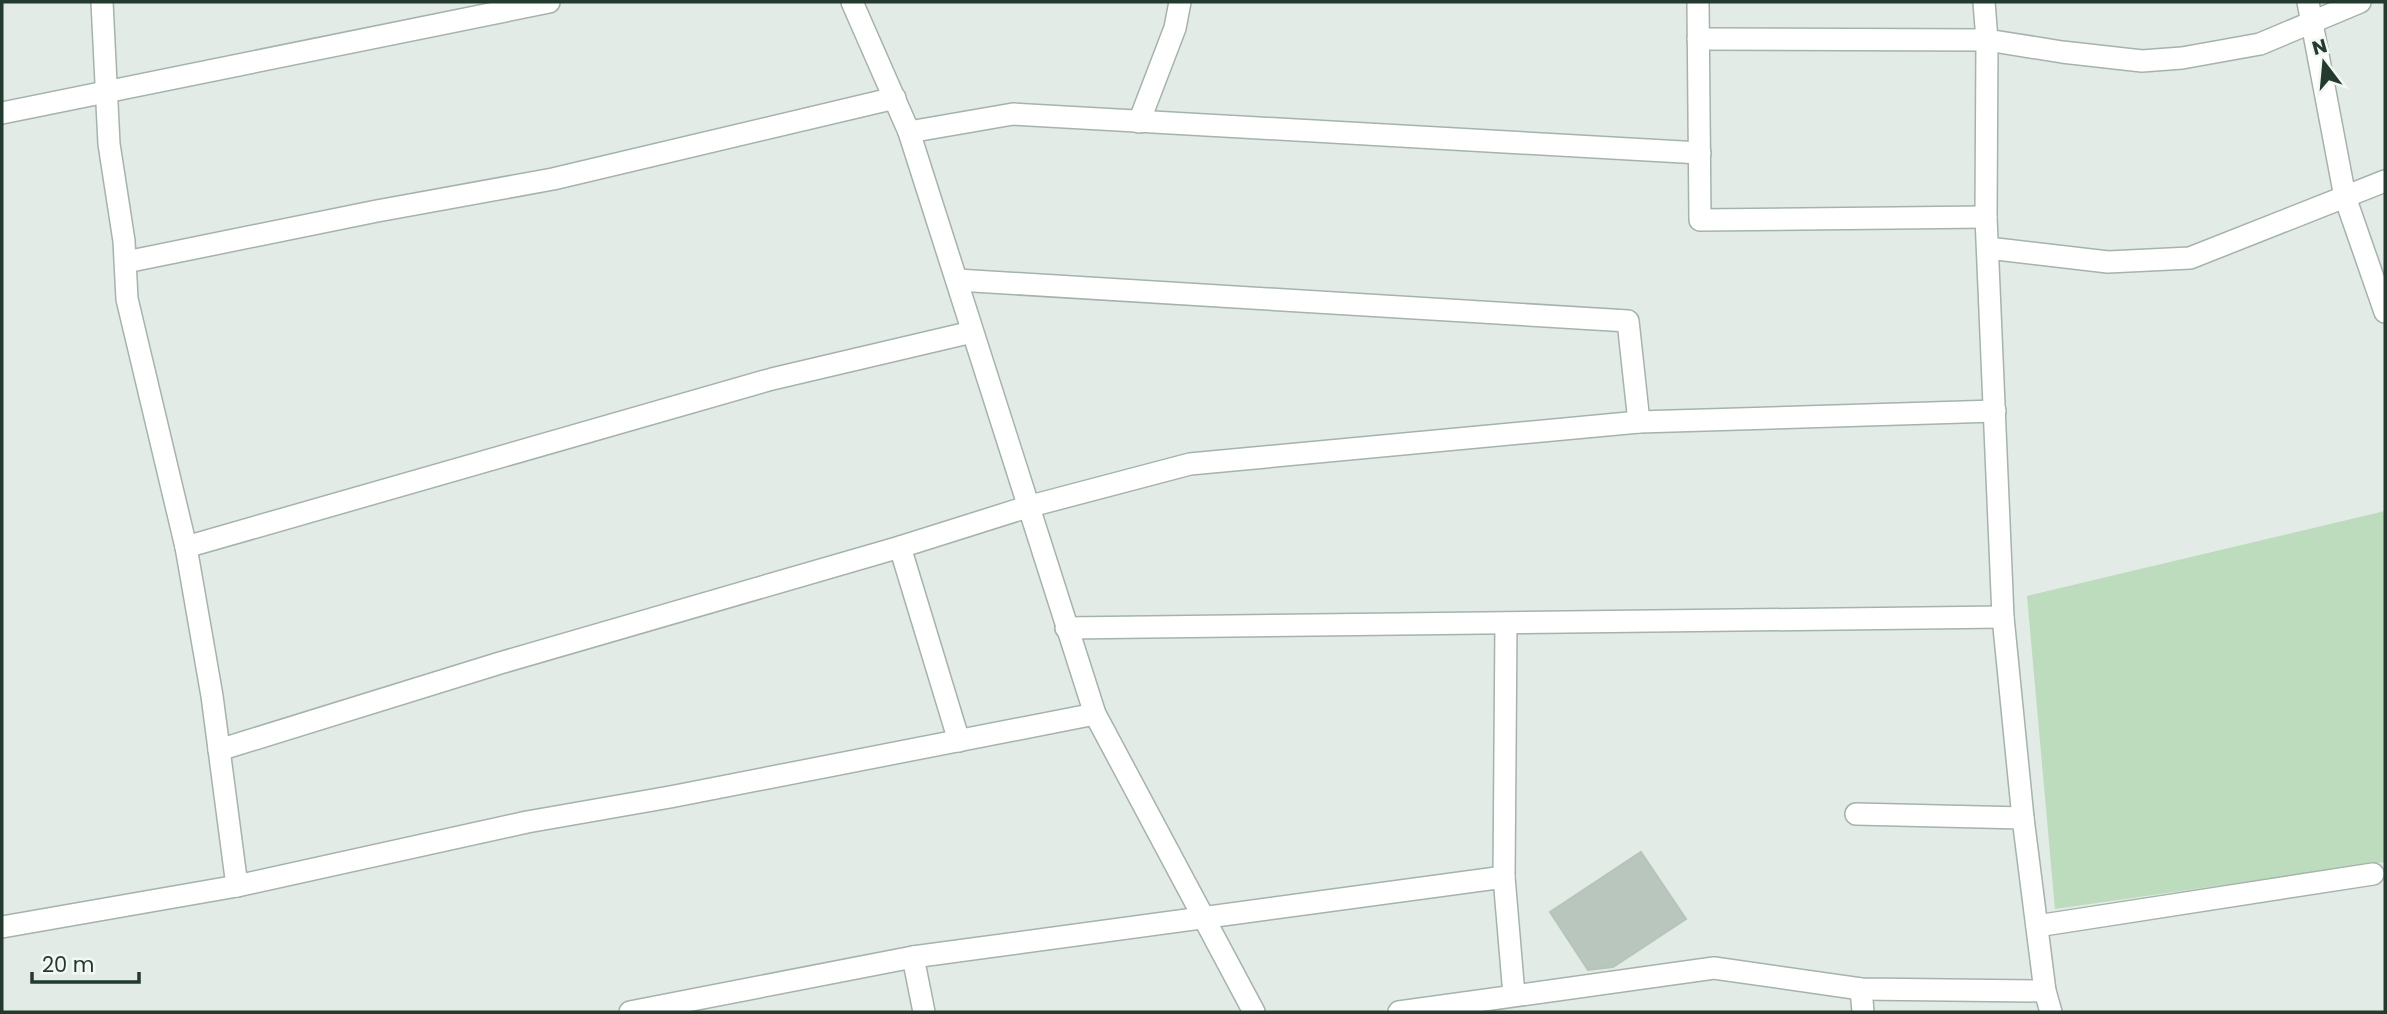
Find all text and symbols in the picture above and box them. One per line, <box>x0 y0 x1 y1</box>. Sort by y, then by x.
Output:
north arrow <box>2289 28 2359 98</box>
text: N <box>2309 32 2330 62</box>
scale bar <box>32 940 138 984</box>
text: 20 m <box>42 950 95 979</box>

